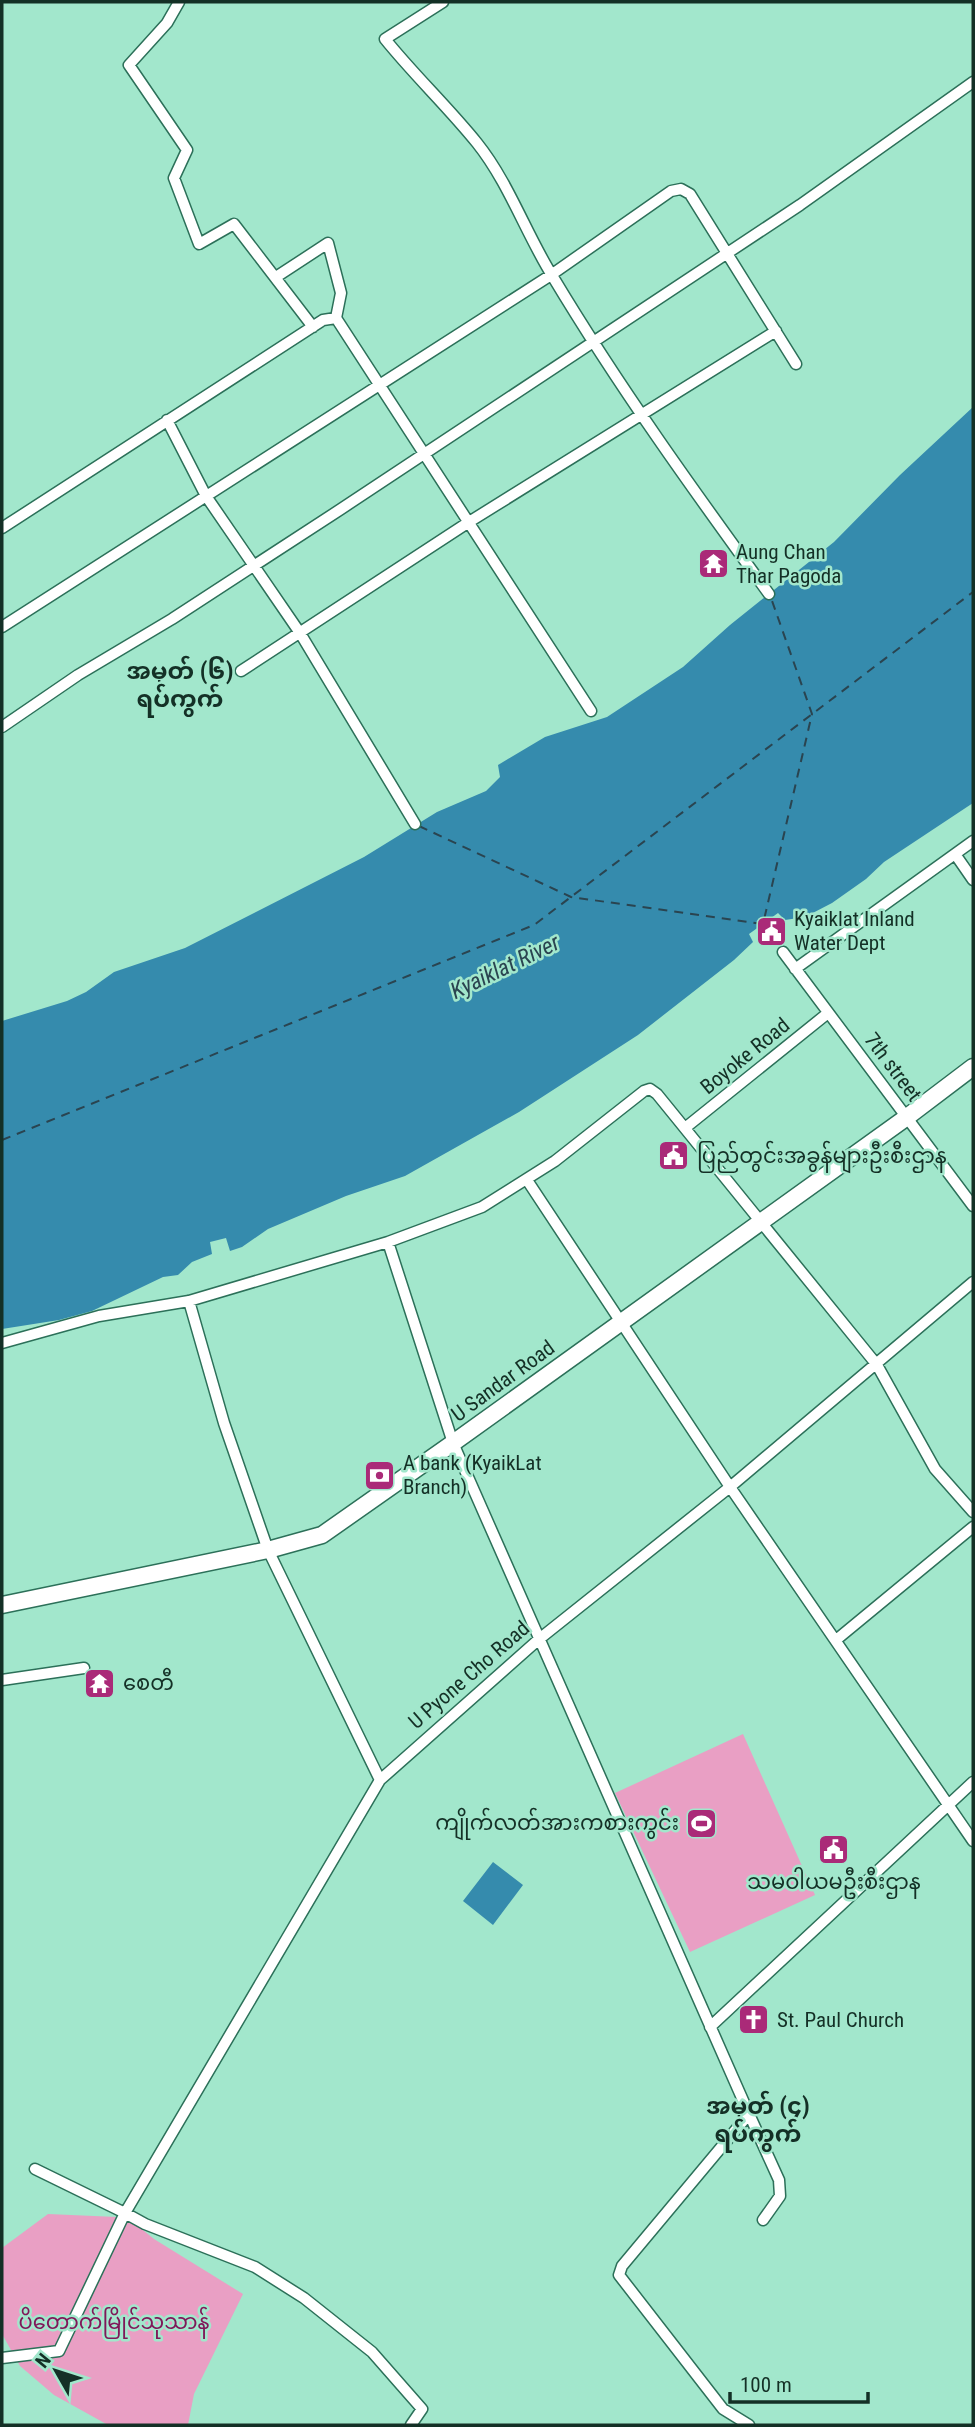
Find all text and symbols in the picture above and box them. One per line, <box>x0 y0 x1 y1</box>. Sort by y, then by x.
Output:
place label: Aung Chan Thar Pagoda <box>736 540 841 588</box>
temple icon: Aung Chan Thar Pagoda <box>696 547 730 581</box>
district label: အမှတ် (၆) ရပ်ကွက် <box>126 655 234 718</box>
place label: Kyaiklat Inland Water Dept <box>794 907 915 955</box>
public building icon: Kyaiklat Inland Water Dept <box>754 914 788 948</box>
water label: Kyaiklat River <box>446 928 565 1005</box>
street label: Boyoke Road <box>696 1013 794 1099</box>
street label: 7th street <box>860 1028 926 1106</box>
public building icon: ပြည်တွင်းအခွန်များဦးစီးဌာန <box>657 1139 691 1173</box>
place label: ပြည်တွင်းအခွန်များဦးစီးဌာန <box>697 1140 947 1174</box>
street label: U Sandar Road <box>447 1336 559 1426</box>
place label: A bank (KyaikLat Branch) <box>403 1451 542 1499</box>
bank icon: A bank (KyaikLat Branch) <box>363 1458 397 1492</box>
street label: U Pyone Cho Road <box>404 1616 534 1734</box>
temple icon: စေတီ <box>83 1666 117 1700</box>
place label: စေတီ <box>123 1667 174 1695</box>
sports icon: ကျိုက်လတ်အားကစားကွင်း <box>685 1806 719 1840</box>
place label: ကျိုက်လတ်အားကစားကွင်း <box>435 1807 679 1841</box>
public building icon: သမဝါယမဦးစီးဌာန <box>817 1833 851 1867</box>
place label: သမဝါယမဦးစီးဌာန <box>747 1866 921 1899</box>
church icon: St. Paul Church <box>737 2003 771 2037</box>
place label: St. Paul Church <box>777 2008 904 2032</box>
district label: အမှတ် (၄) ရပ်ကွက် <box>706 2090 810 2153</box>
park label: ပိတောက်မြိုင်သုသာန် <box>19 2306 209 2339</box>
north arrow <box>21 2336 91 2406</box>
text: N <box>31 2349 56 2372</box>
scale bar <box>730 2360 868 2404</box>
text: 100 m <box>740 2373 792 2397</box>

